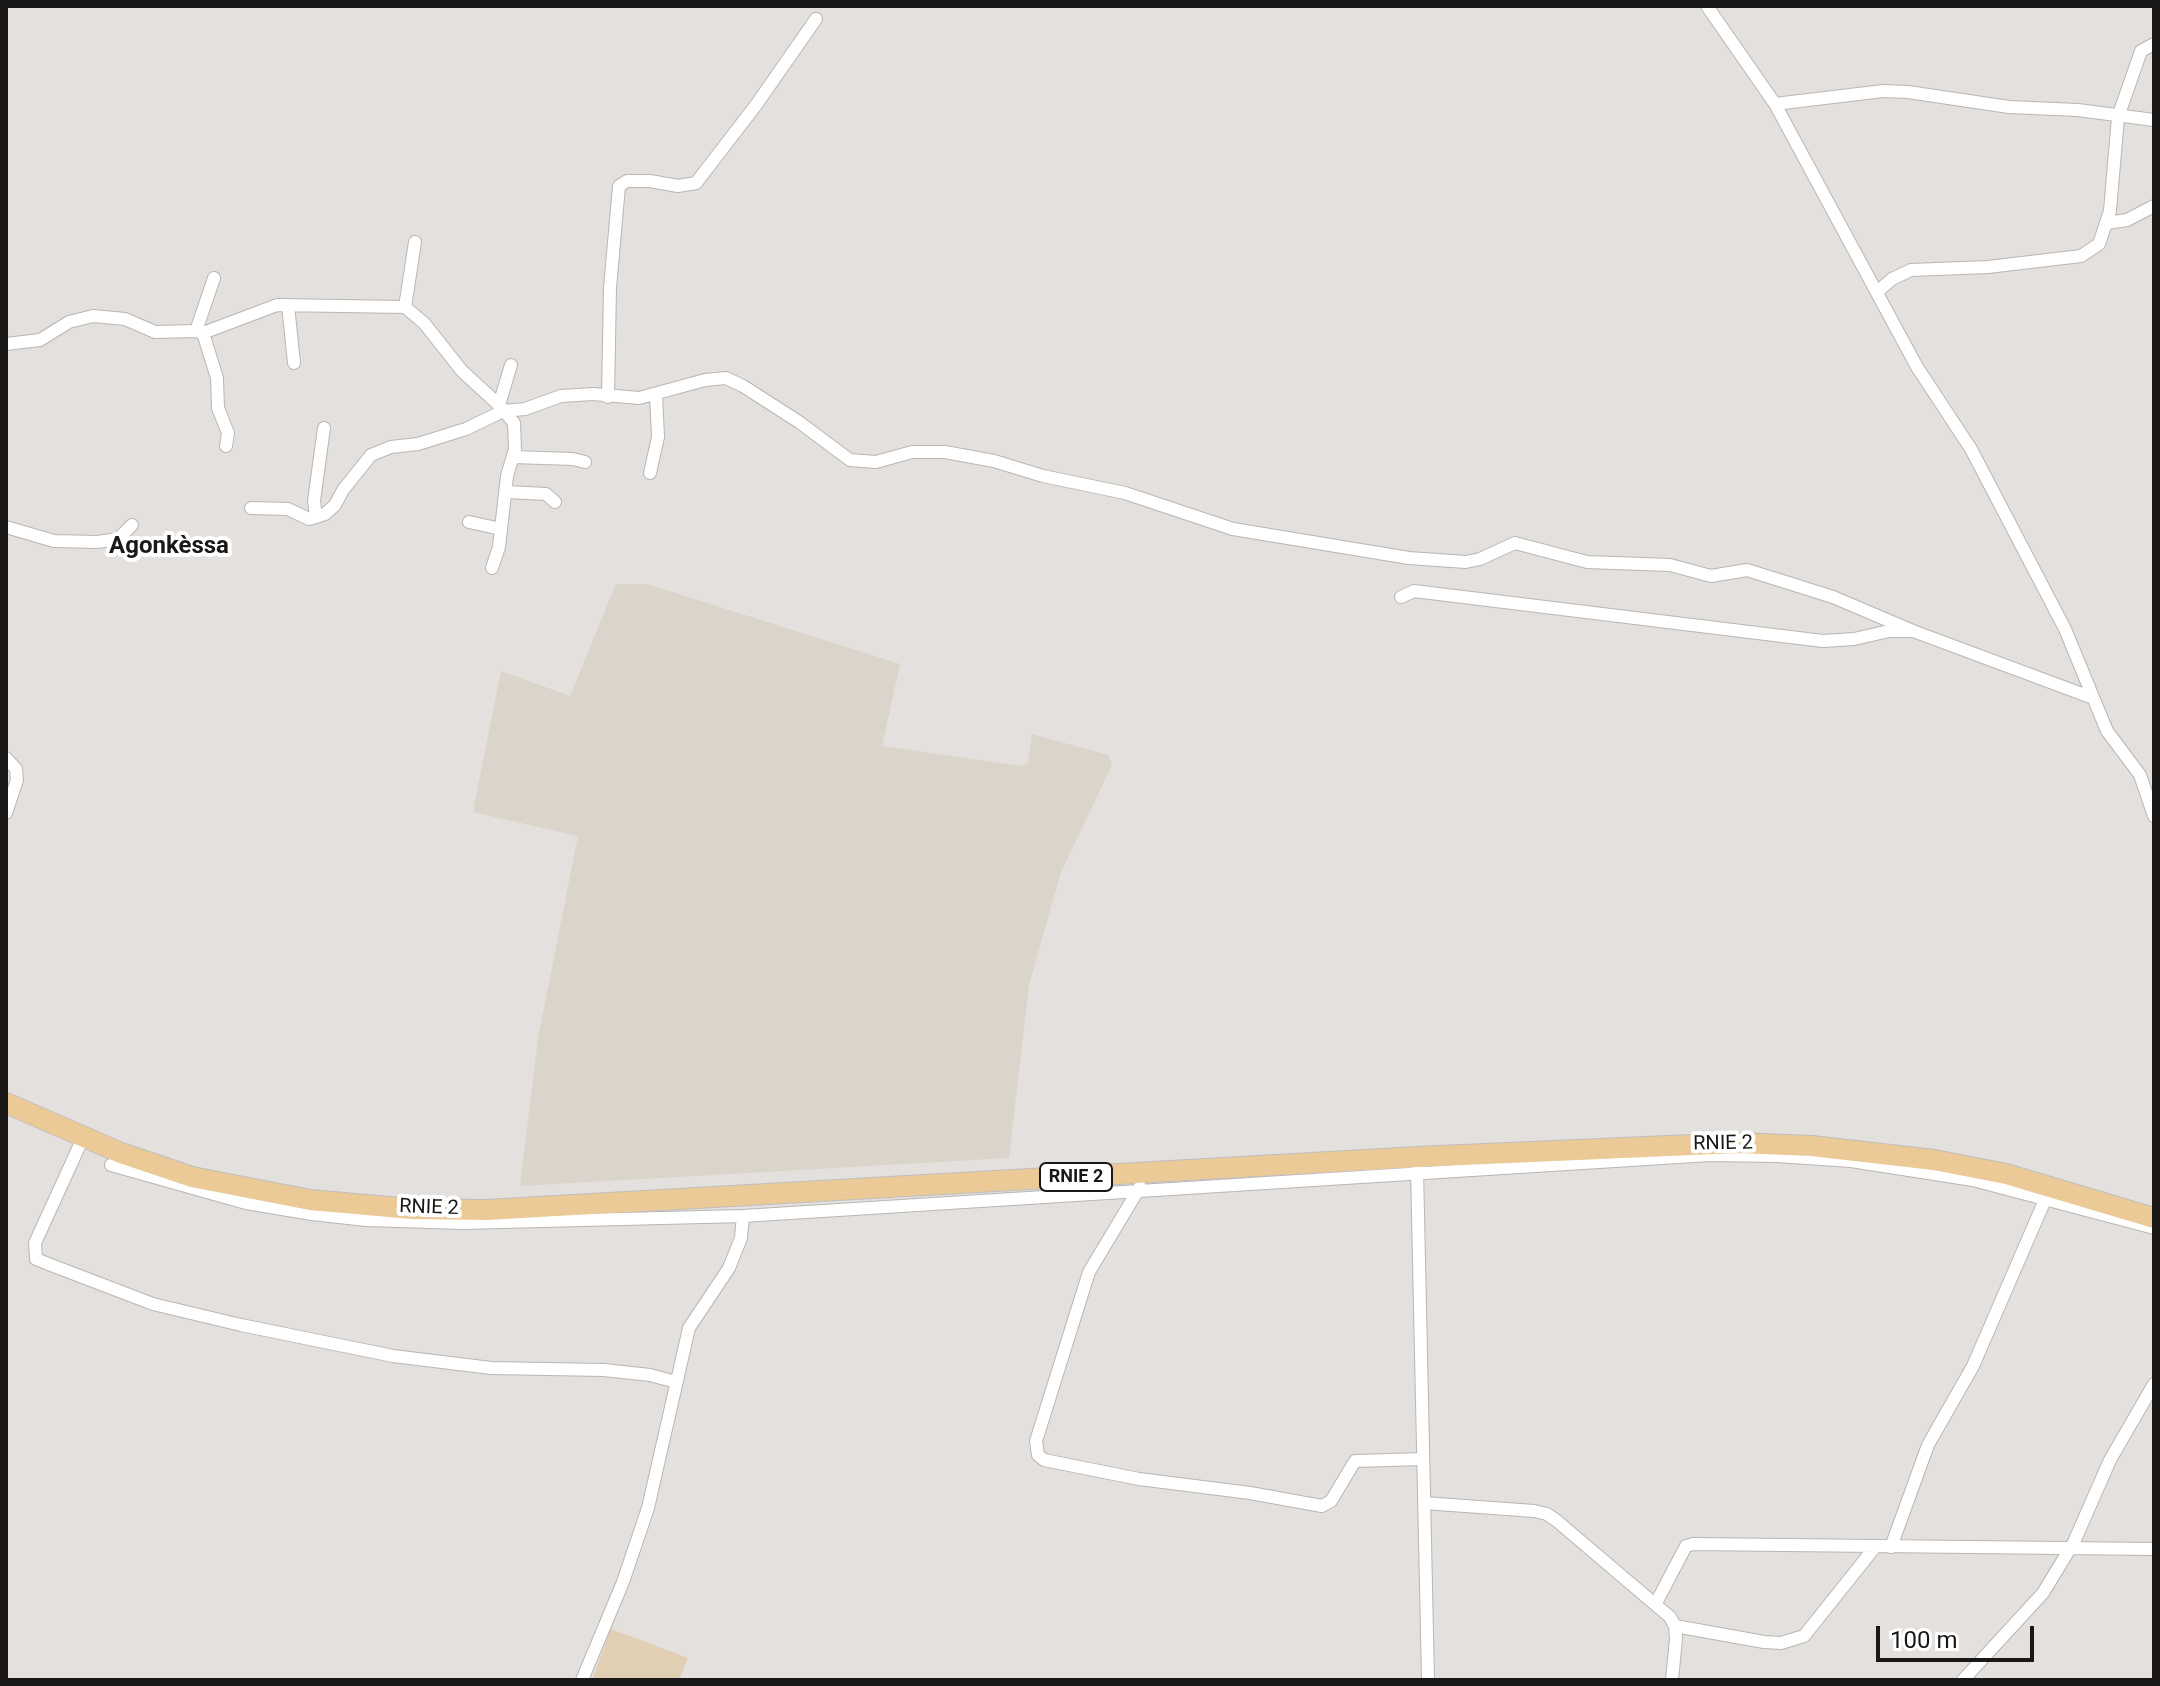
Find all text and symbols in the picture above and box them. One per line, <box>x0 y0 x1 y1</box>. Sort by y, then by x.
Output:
district label: Agonkèssa <box>109 533 229 561</box>
street label: RNIE 2 <box>1693 1131 1753 1157</box>
road number: RNIE 2 <box>1040 1163 1112 1191</box>
street label: RNIE 2 <box>399 1195 459 1221</box>
scale bar <box>1880 1610 2038 1660</box>
text: 100 m <box>1890 1626 1957 1654</box>

